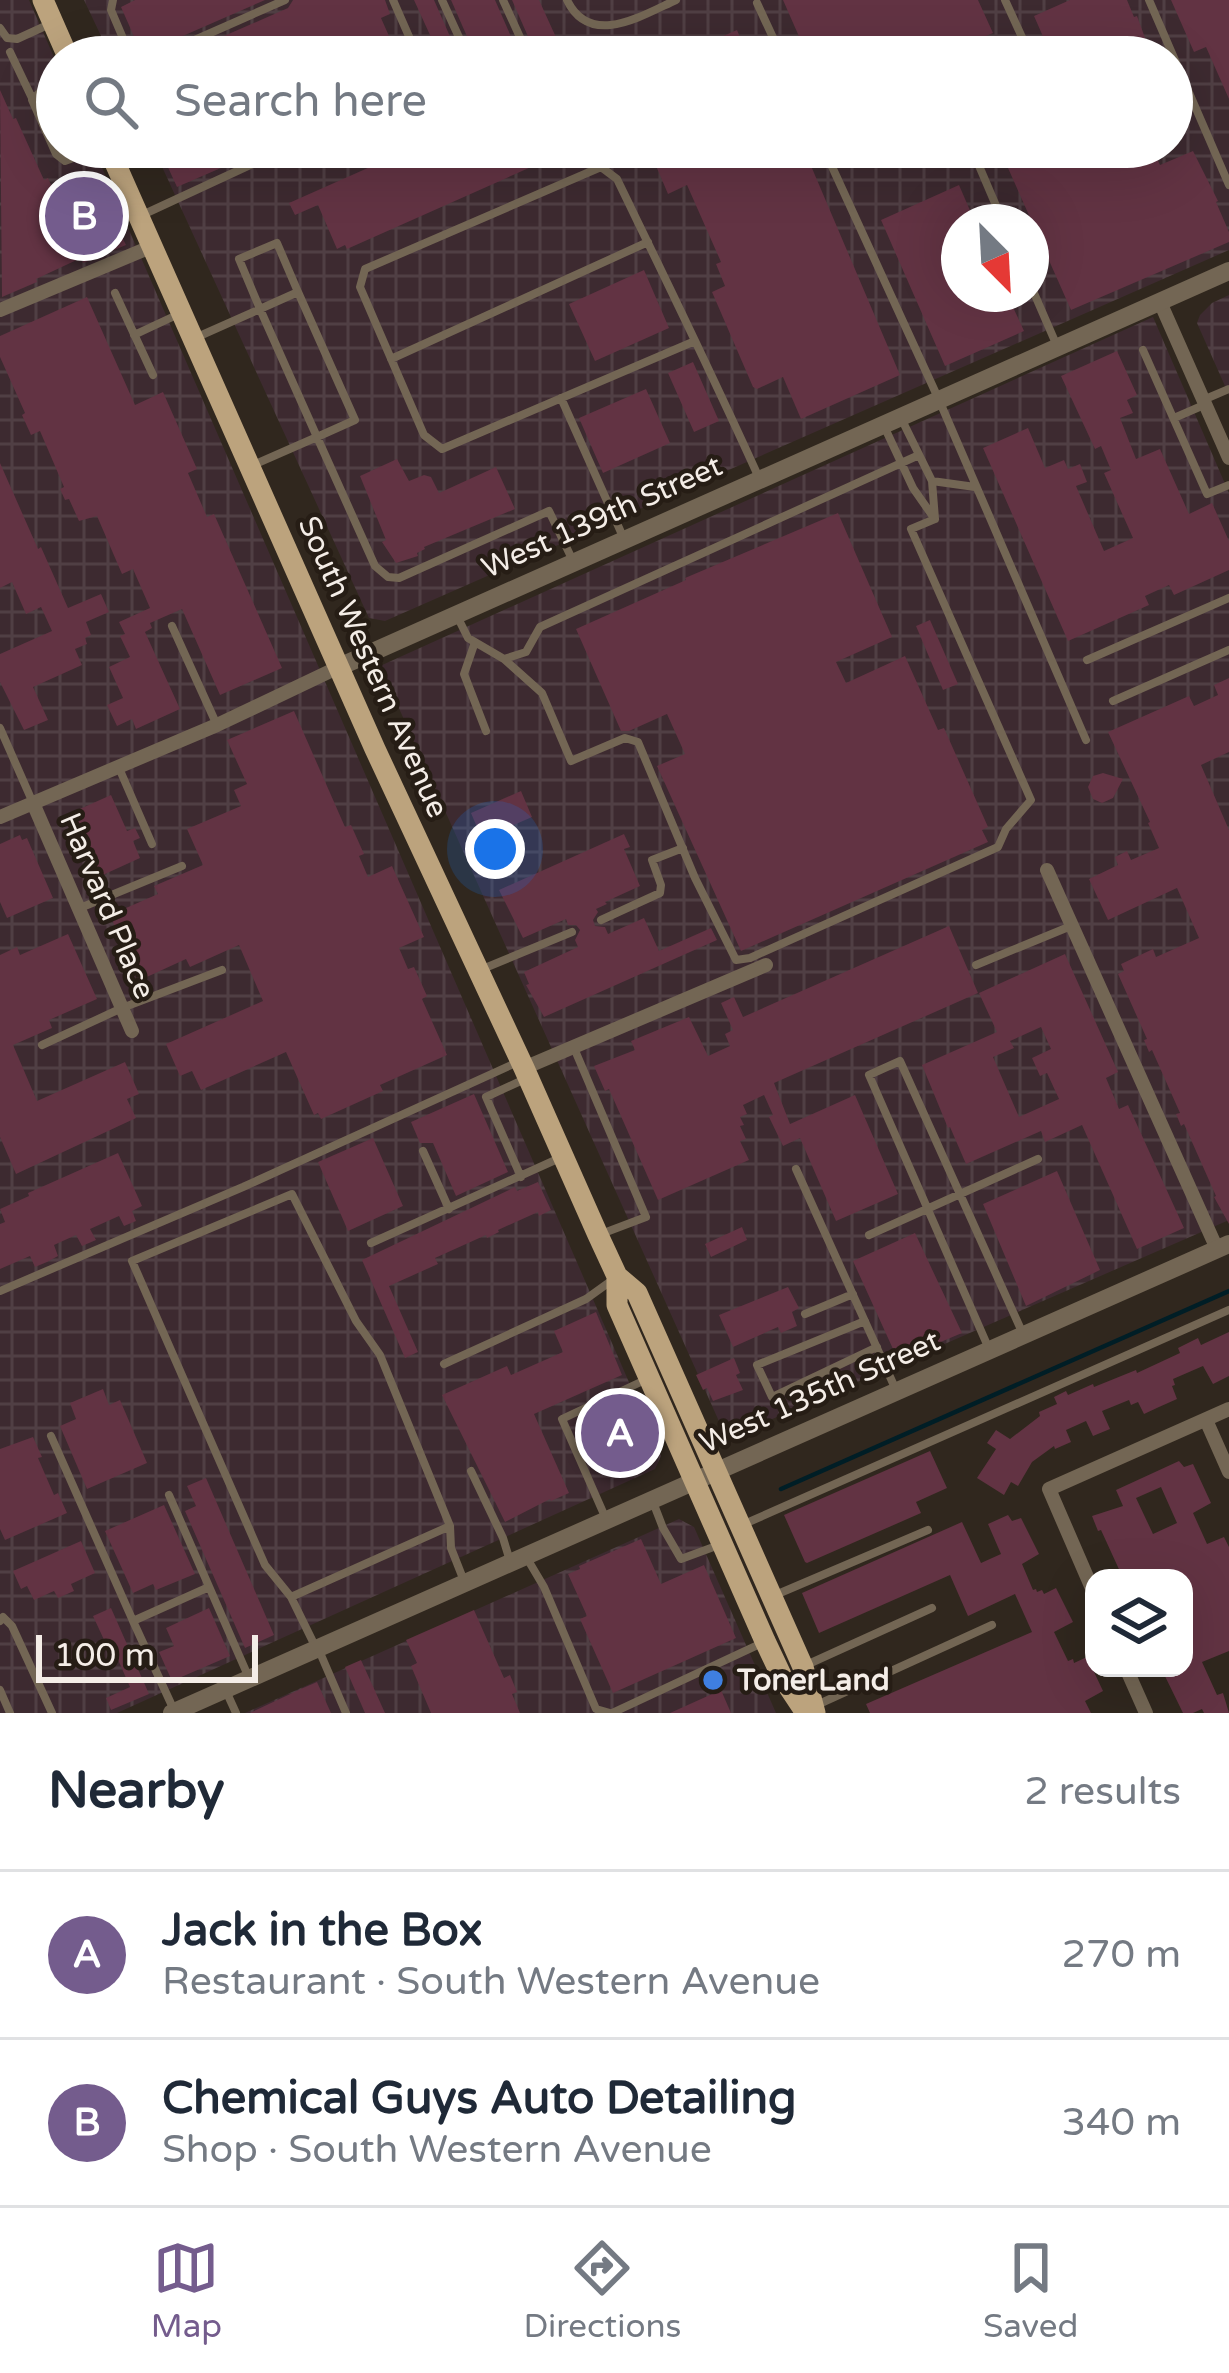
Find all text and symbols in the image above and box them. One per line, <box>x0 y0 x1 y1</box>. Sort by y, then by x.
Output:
search box <box>36 36 1193 168</box>
icon: search <box>78 69 144 135</box>
text: Search here <box>174 75 427 129</box>
pin: B <box>45 171 123 261</box>
north arrow <box>941 204 1049 312</box>
street label: West 139th Street <box>476 447 728 587</box>
street label: South Western Avenue <box>290 511 456 823</box>
street label: Harvard Place <box>51 807 163 1005</box>
your location <box>465 819 525 879</box>
street label: West 135th Street <box>694 1322 946 1462</box>
pin: A <box>581 1388 659 1478</box>
map controls <box>1085 1569 1193 1677</box>
button: layers <box>1085 1569 1193 1677</box>
scale bar <box>36 1629 258 1682</box>
text: 100 m <box>54 1636 155 1675</box>
place label: TonerLand <box>736 1662 890 1699</box>
marker: TonerLand <box>700 1667 726 1693</box>
text: Nearby <box>48 1760 225 1822</box>
text: 2 results <box>1024 1768 1181 1815</box>
text: Jack in the Box <box>162 1904 483 1958</box>
text: A <box>72 1931 102 1978</box>
text: 270 m <box>1062 1931 1181 1978</box>
text: Restaurant · South Western Avenue <box>162 1958 820 2005</box>
text: Chemical Guys Auto Detailing <box>162 2072 796 2126</box>
text: B <box>73 2099 101 2146</box>
text: 340 m <box>1062 2099 1181 2146</box>
text: Shop · South Western Avenue <box>162 2126 712 2173</box>
tab: Map <box>151 2235 222 2346</box>
tab: Directions <box>524 2235 681 2346</box>
tab: Saved <box>983 2235 1078 2346</box>

